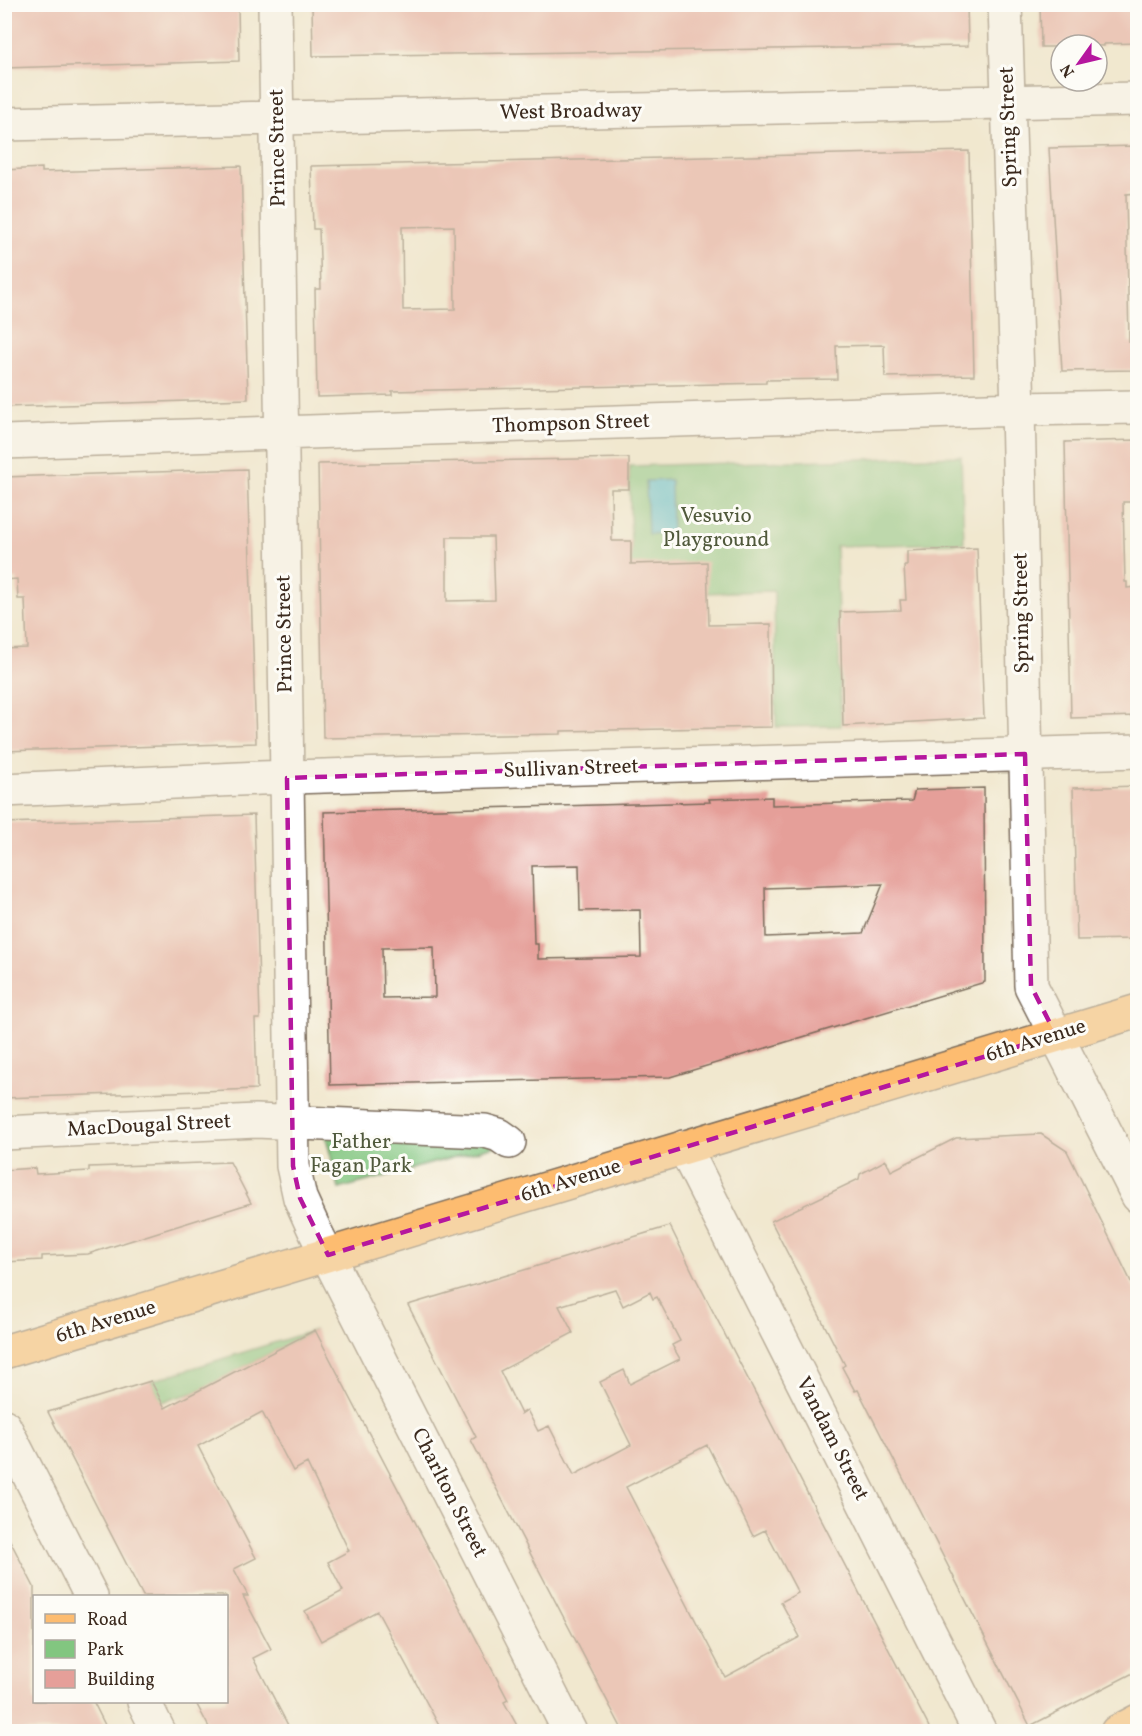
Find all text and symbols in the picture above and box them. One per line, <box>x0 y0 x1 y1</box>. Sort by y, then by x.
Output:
north arrow <box>1049 33 1109 93</box>
text: N <box>1056 59 1081 81</box>
street label: Spring Street <box>992 66 1026 188</box>
street label: Prince Street <box>262 89 294 207</box>
street label: West Broadway <box>499 96 643 128</box>
street label: Thompson Street <box>491 407 651 441</box>
park label: Vesuvio Playground <box>663 502 769 555</box>
street label: Spring Street <box>1006 552 1038 674</box>
street label: Prince Street <box>269 575 301 693</box>
street label: Sullivan Street <box>503 752 639 786</box>
street label: 6th Avenue <box>982 1012 1090 1070</box>
street label: MacDougal Street <box>66 1107 232 1145</box>
park label: Father Fagan Park <box>310 1128 413 1181</box>
street label: 6th Avenue <box>517 1152 625 1210</box>
street label: 6th Avenue <box>52 1293 160 1351</box>
street label: Vandam Street <box>788 1372 876 1506</box>
street label: Charlton Street <box>404 1423 494 1563</box>
legend <box>33 1595 228 1703</box>
text: Road <box>87 1608 128 1633</box>
text: Park <box>87 1638 124 1663</box>
text: Building <box>87 1668 155 1693</box>

